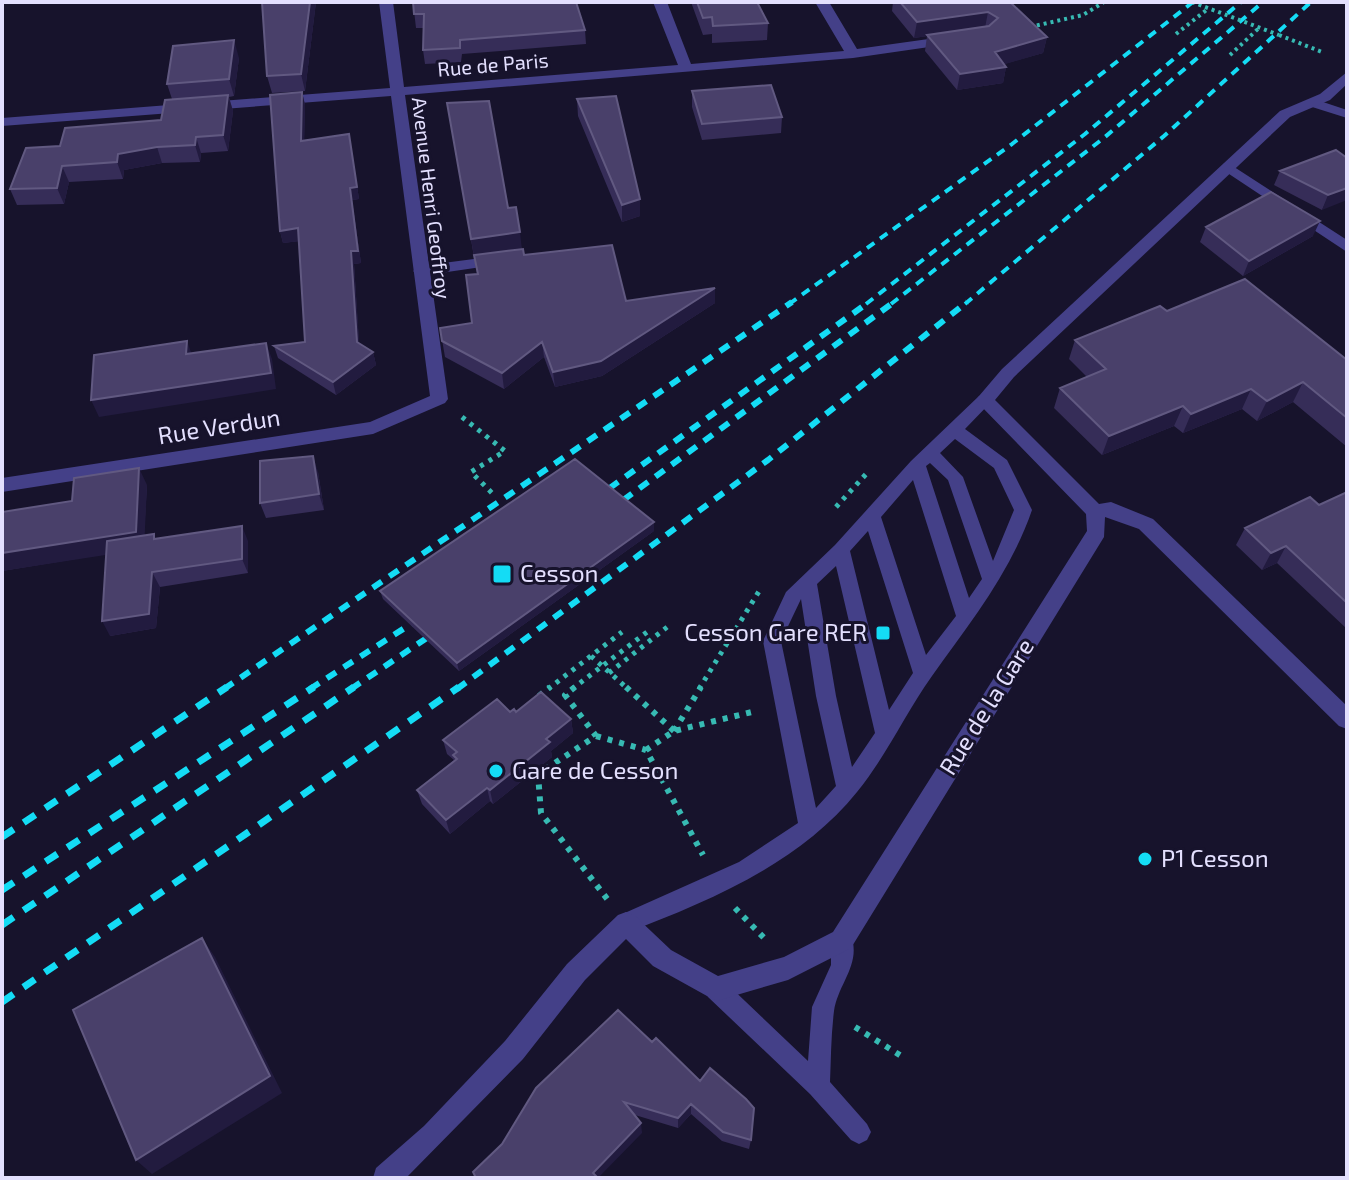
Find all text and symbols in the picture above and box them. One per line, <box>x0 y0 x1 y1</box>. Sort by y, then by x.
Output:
street label: Rue de Paris <box>436 47 549 81</box>
street label: Avenue Henri Geoffroy <box>408 96 456 301</box>
street label: Rue Verdun <box>155 402 282 450</box>
place label: Cesson <box>520 558 599 587</box>
marker: Cesson <box>491 563 513 585</box>
place label: Cesson Gare RER <box>684 617 867 646</box>
marker: Cesson Gare RER <box>874 624 892 642</box>
street label: Rue de la Gare <box>932 633 1039 780</box>
place label: Gare de Cesson <box>512 755 678 784</box>
marker: Gare de Cesson <box>487 762 505 780</box>
place label: P1 Cesson <box>1161 843 1269 872</box>
marker: P1 Cesson <box>1136 850 1154 868</box>

